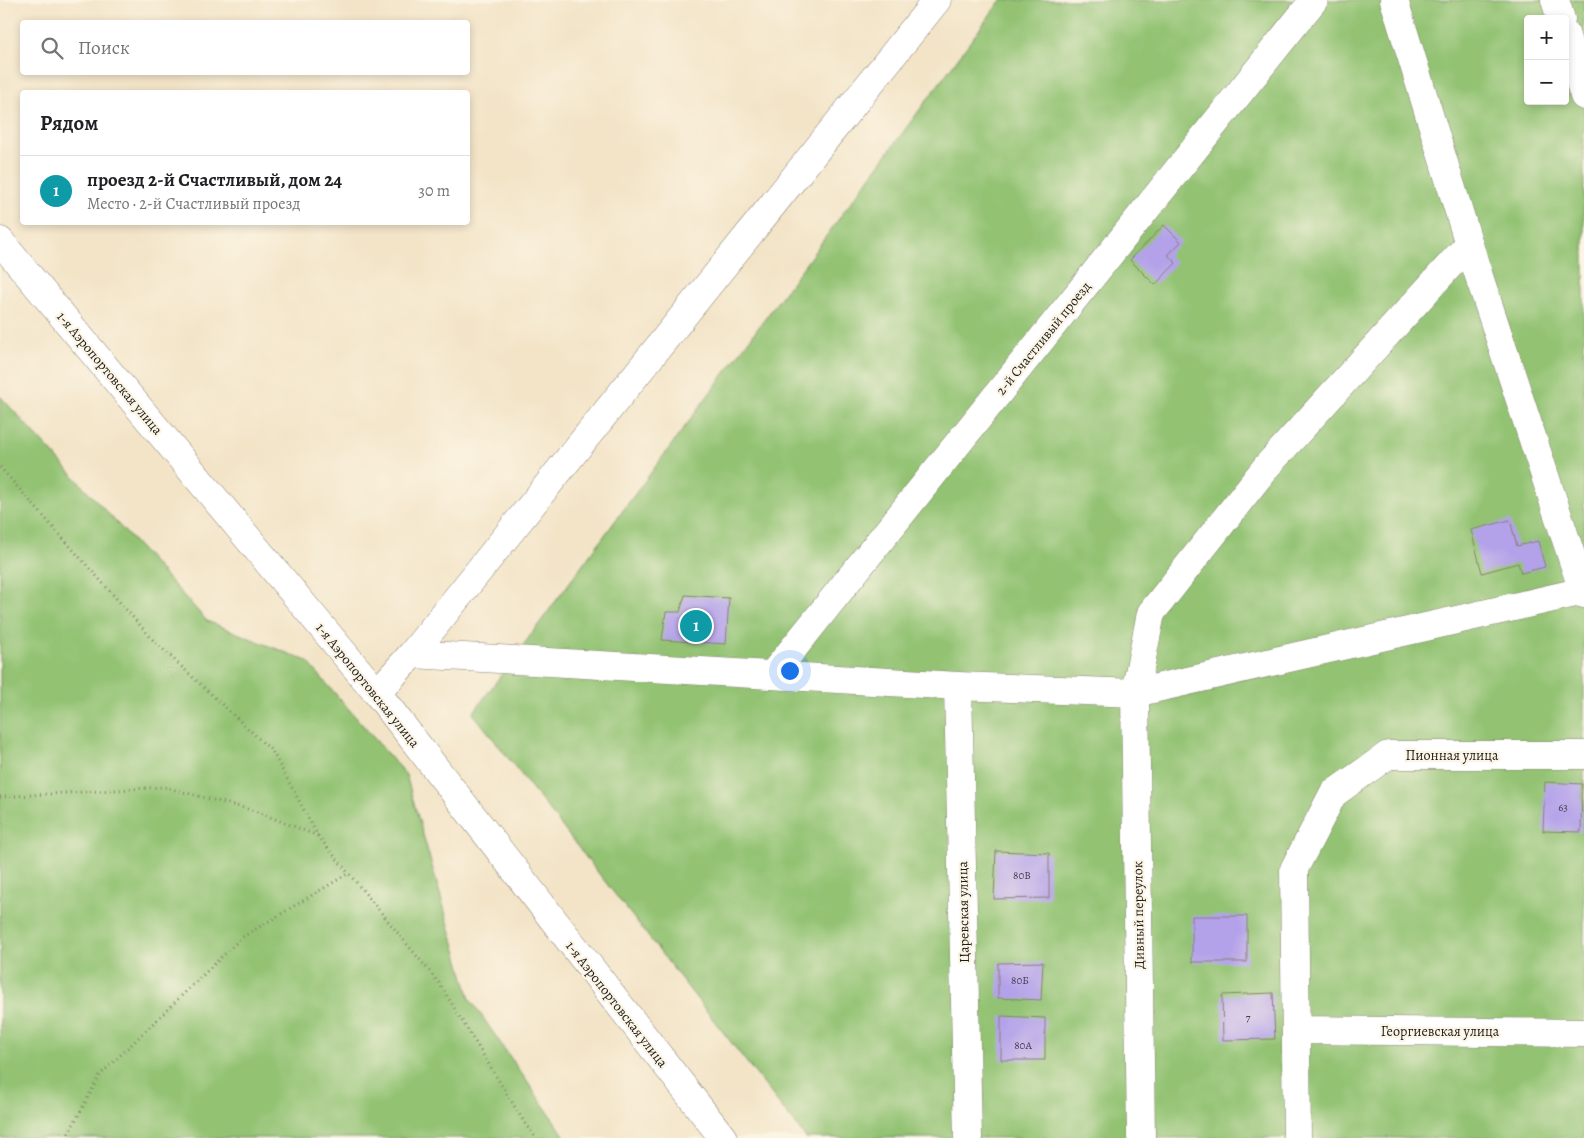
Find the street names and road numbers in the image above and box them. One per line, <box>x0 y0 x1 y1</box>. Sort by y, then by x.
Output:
street label: 2-й Счастливый проезд <box>992 277 1095 399</box>
street label: 1-я Аэропортовская улица <box>52 308 167 439</box>
street label: 1-я Аэропортовская улица <box>311 619 424 752</box>
street label: Пионная улица <box>1405 746 1499 765</box>
street label: Царевская улица <box>953 861 974 963</box>
street label: Дивный переулок <box>1128 861 1149 969</box>
street label: 1-я Аэропортовская улица <box>561 937 672 1072</box>
street label: Георгиевская улица <box>1381 1022 1500 1041</box>

